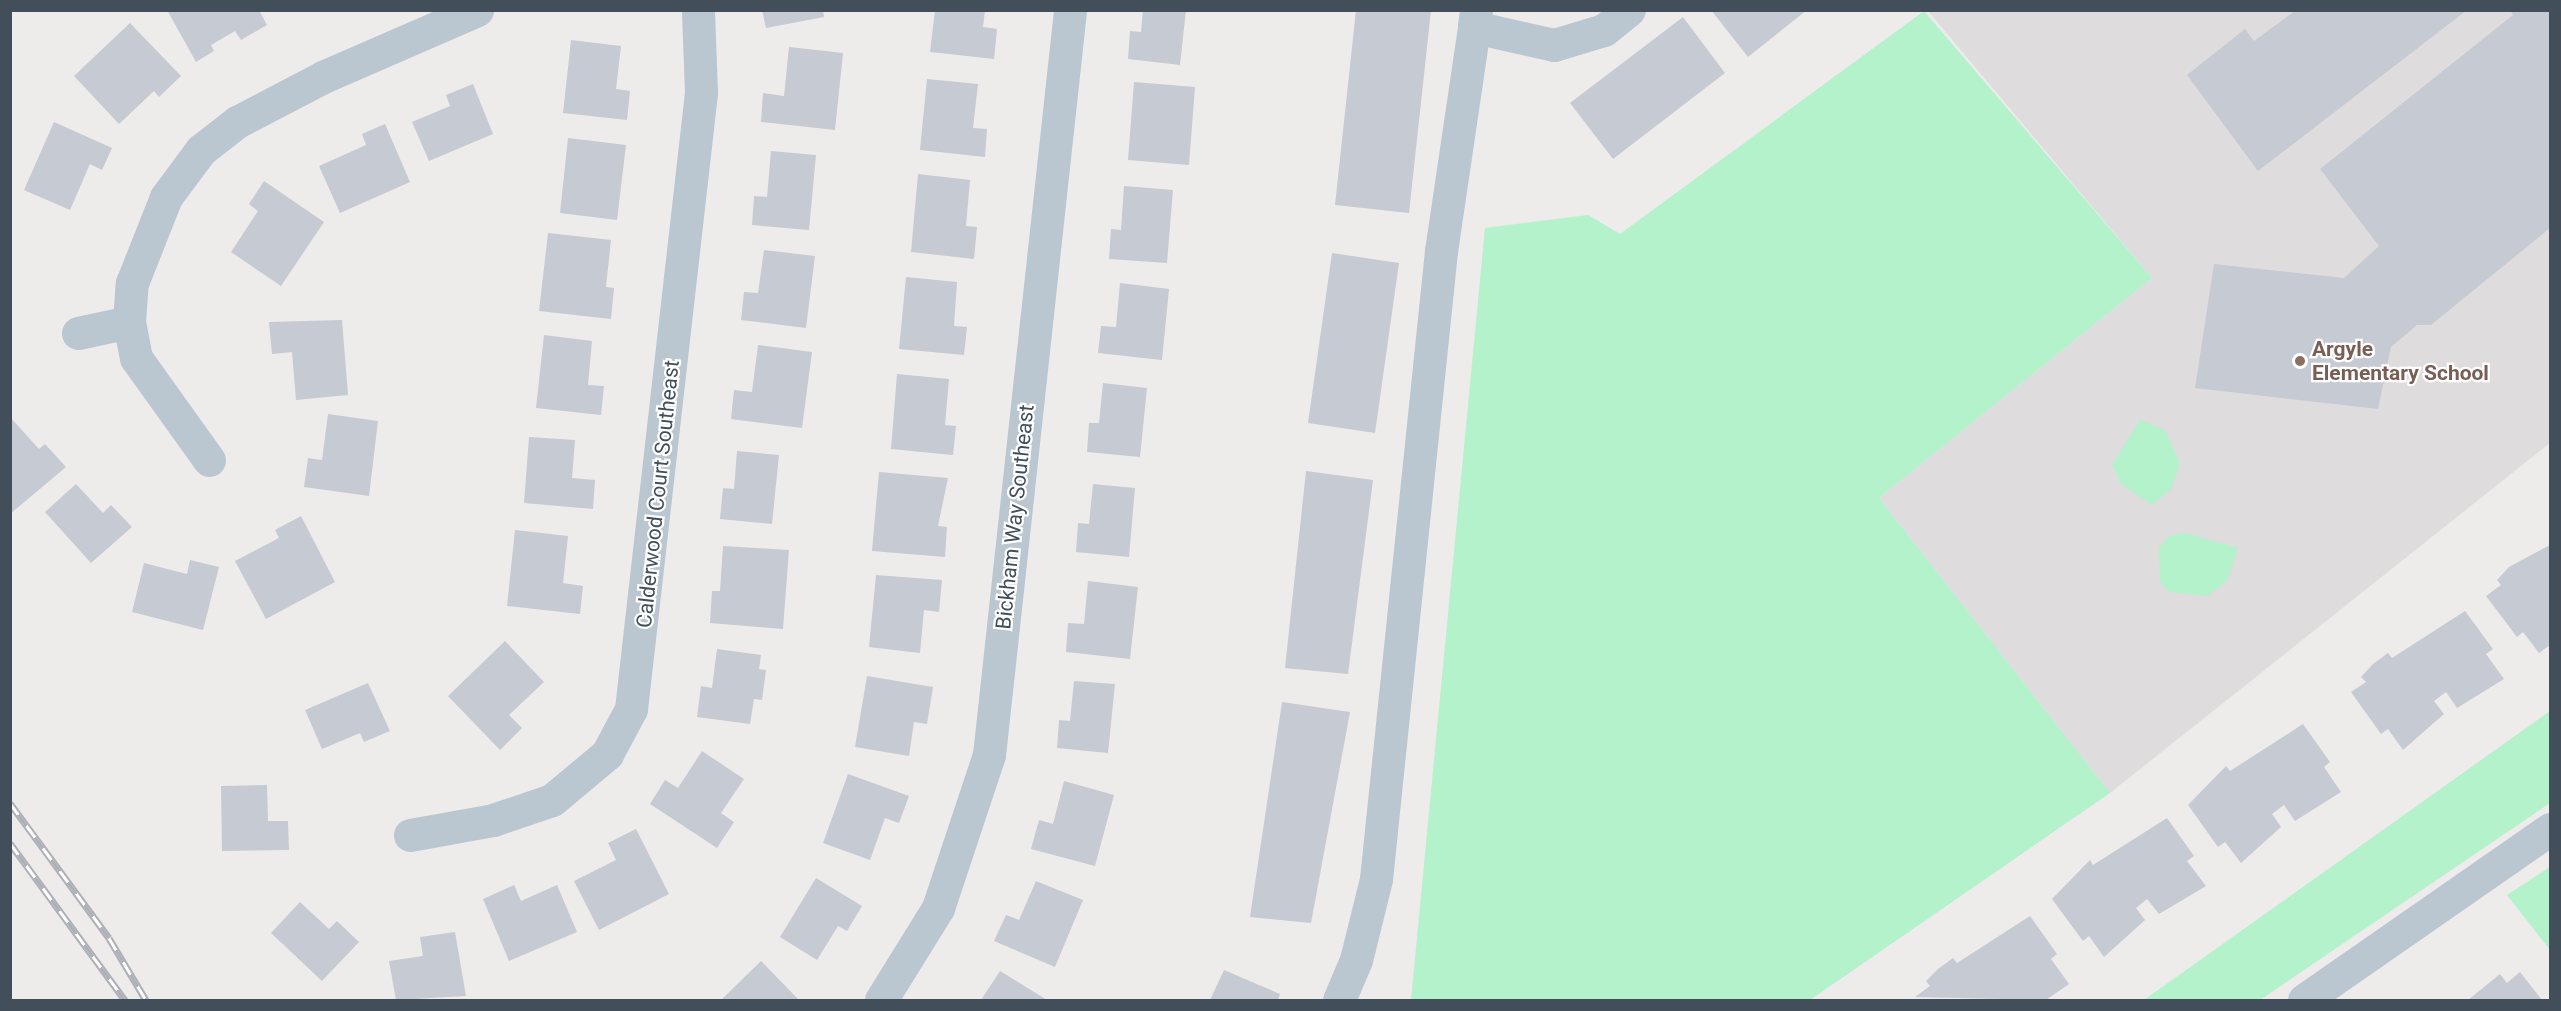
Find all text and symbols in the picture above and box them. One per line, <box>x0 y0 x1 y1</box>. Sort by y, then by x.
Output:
place label: Argyle Elementary School <box>2312 336 2489 386</box>
marker: Argyle Elementary School <box>2293 354 2307 368</box>
street label: Calderwood Court Southeast <box>631 359 685 629</box>
street label: Bickham Way Southeast <box>991 403 1039 631</box>

